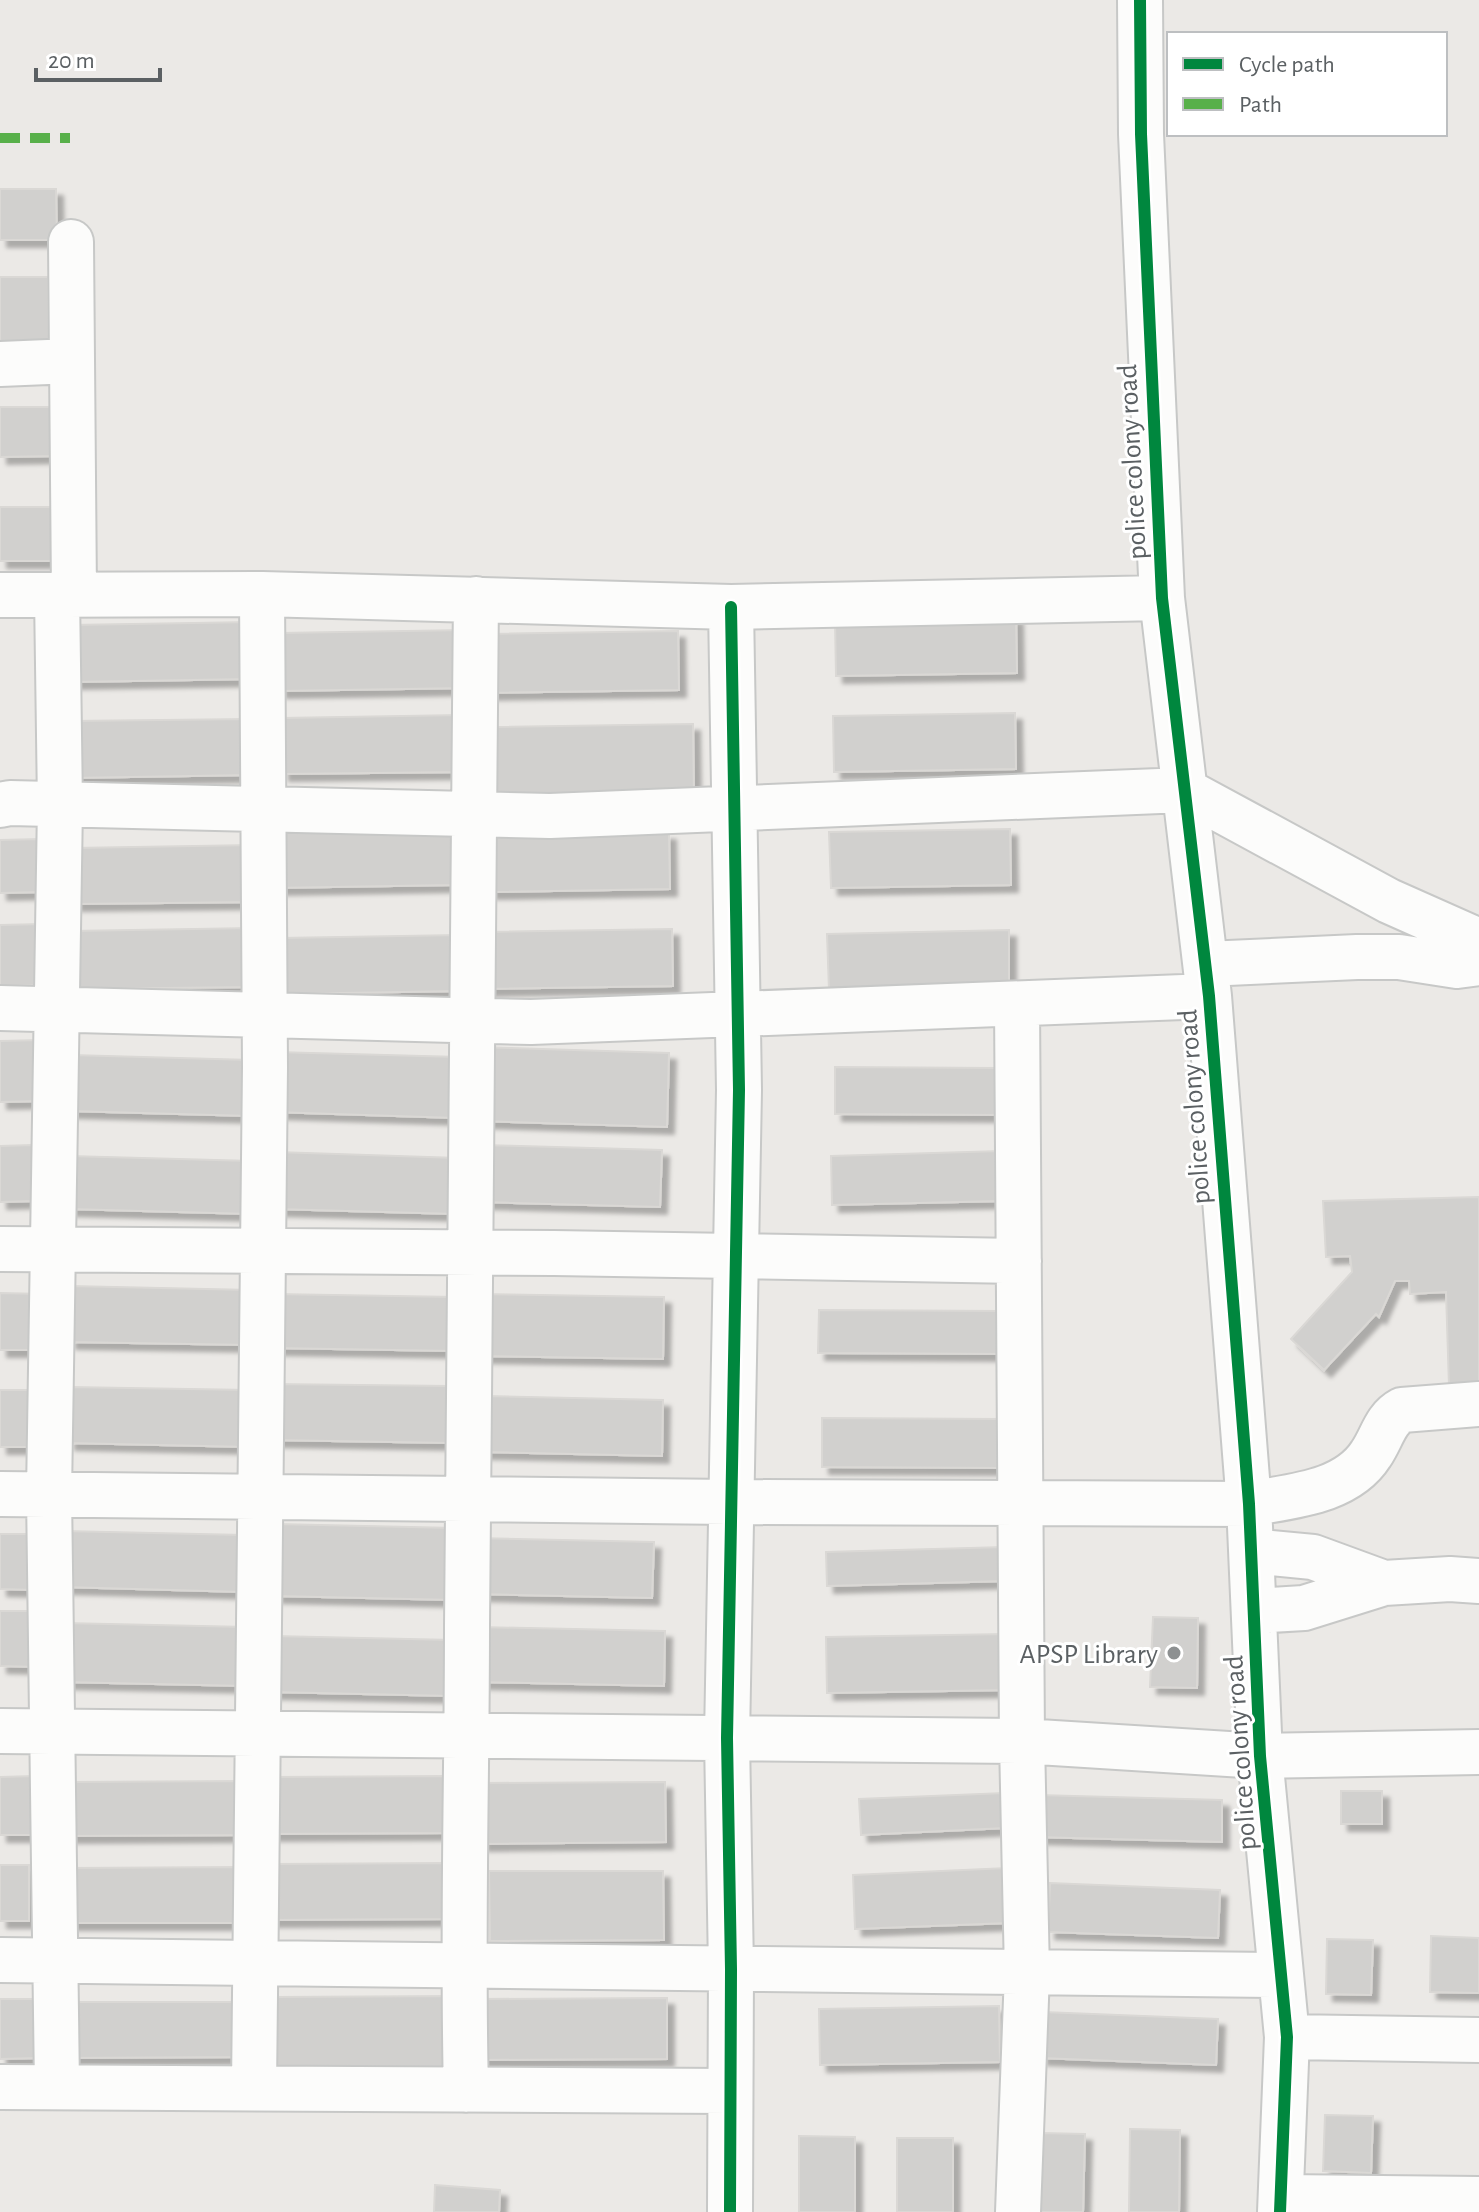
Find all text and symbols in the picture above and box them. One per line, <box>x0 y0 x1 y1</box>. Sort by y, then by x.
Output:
scale bar <box>36 32 160 82</box>
legend <box>1167 32 1447 136</box>
text: 20 m <box>48 49 95 73</box>
text: Cycle path <box>1239 53 1335 77</box>
text: Path <box>1239 93 1282 117</box>
street label: police colony road <box>1114 363 1152 560</box>
street label: police colony road <box>1174 1008 1216 1205</box>
place label: APSP Library <box>1020 1641 1158 1669</box>
marker: APSP Library <box>1165 1644 1183 1662</box>
street label: police colony road <box>1220 1654 1262 1851</box>

